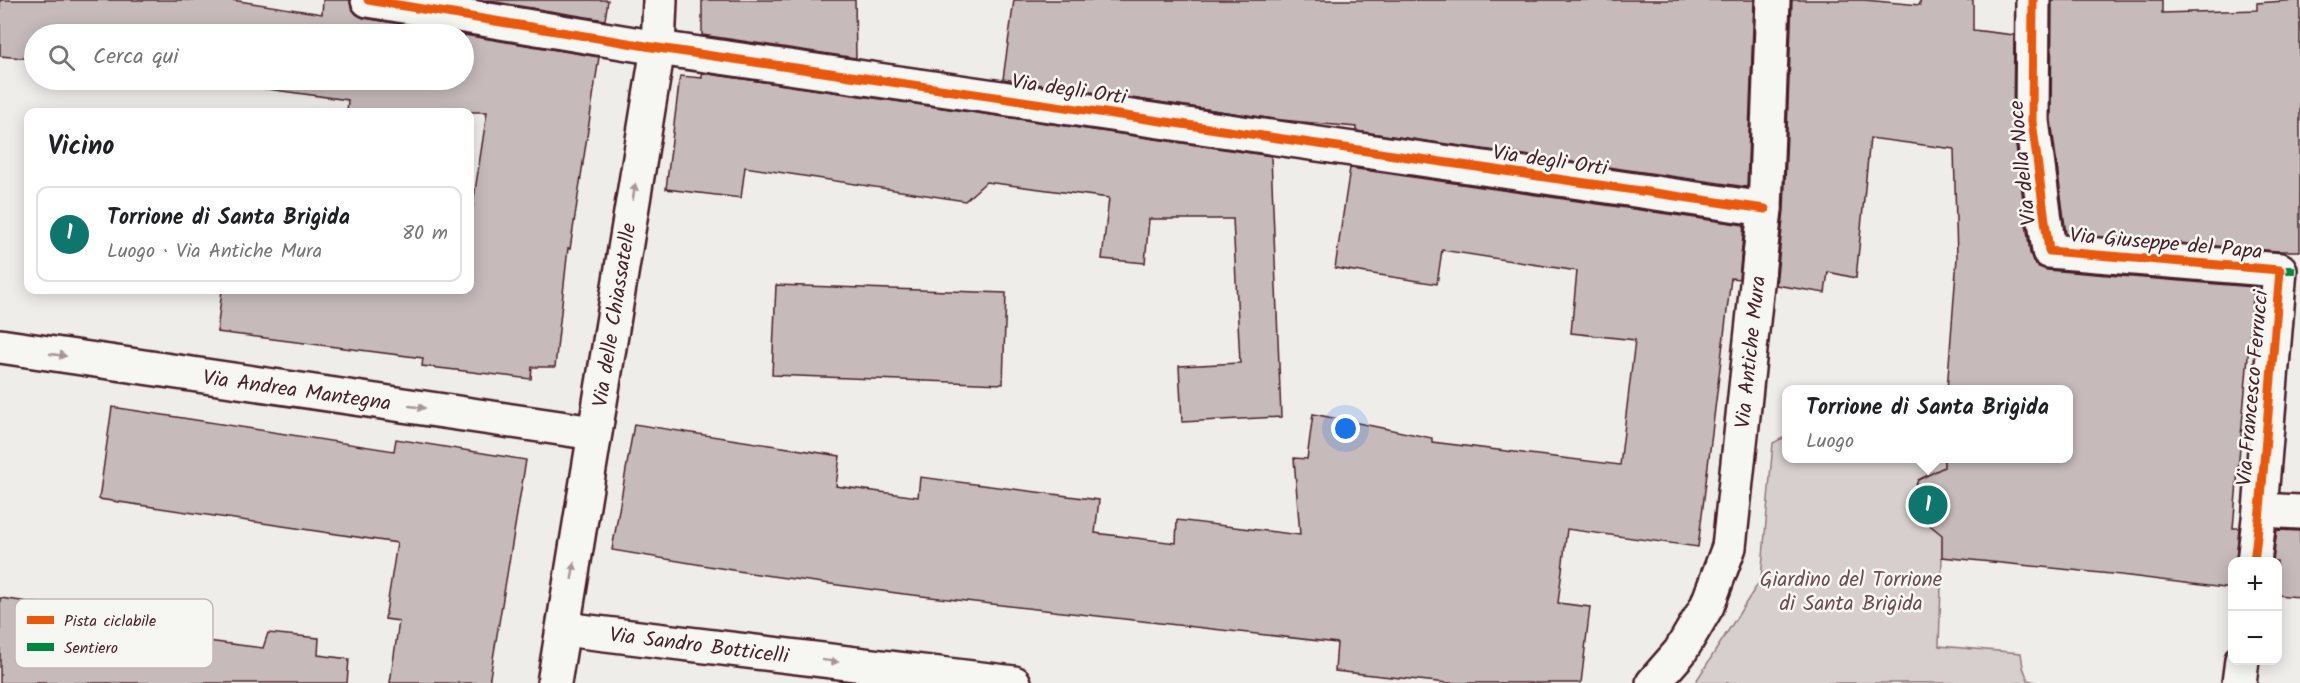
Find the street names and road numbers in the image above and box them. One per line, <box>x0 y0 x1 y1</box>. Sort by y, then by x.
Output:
street label: Via degli Orti <box>1009 66 1129 115</box>
street label: Via della Noce <box>2000 98 2046 227</box>
street label: Via degli Orti <box>1490 137 1610 186</box>
street label: Via delle Chiassatelle <box>585 220 646 410</box>
street label: Via Giuseppe del Papa <box>2068 220 2264 269</box>
street label: Via Antiche Mura <box>1727 274 1776 430</box>
street label: Via Francesco Ferrucci <box>2228 288 2279 487</box>
street label: Via Andrea Mantegna <box>201 362 393 421</box>
street label: Via Sandro Botticelli <box>607 619 791 674</box>

